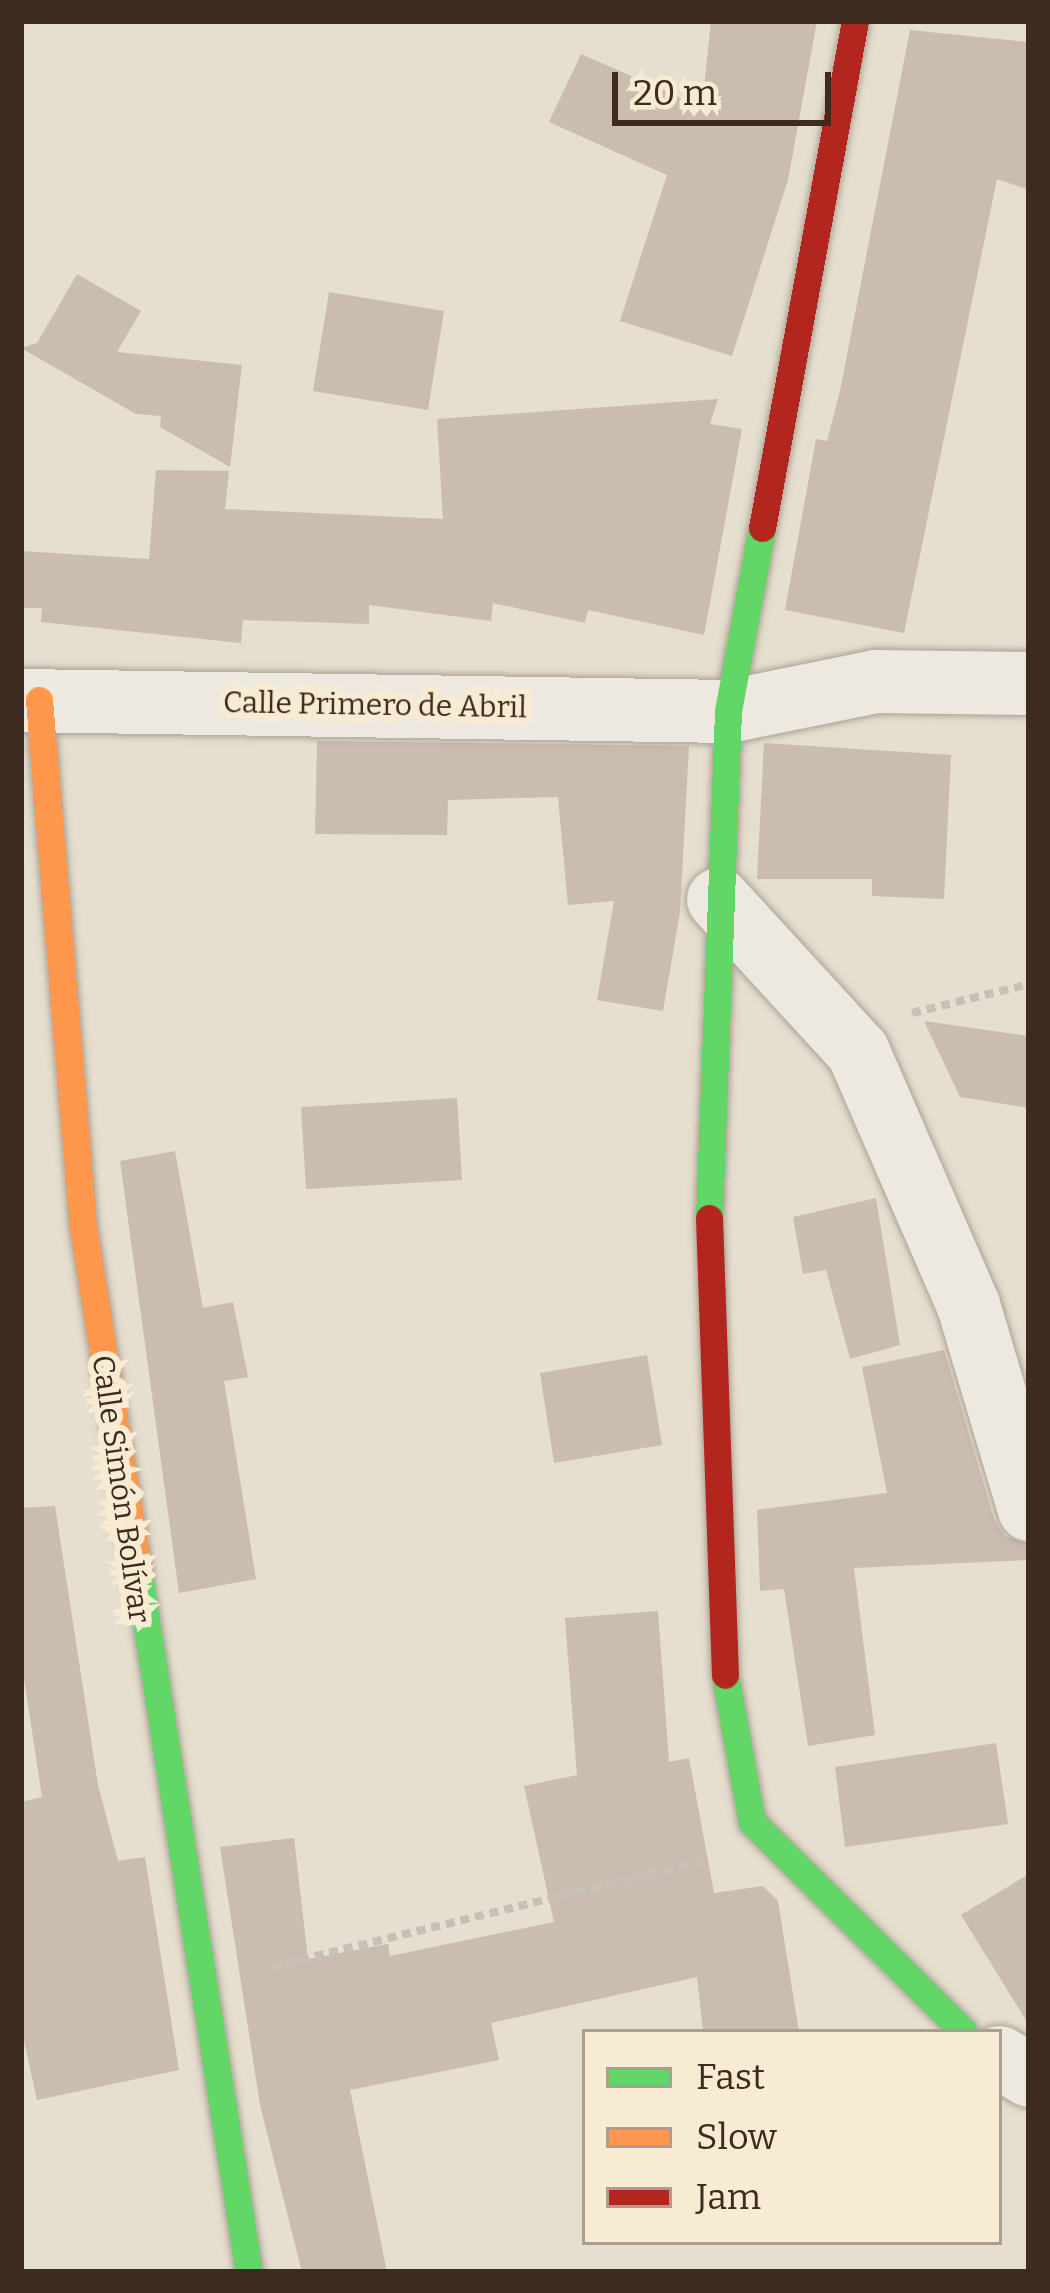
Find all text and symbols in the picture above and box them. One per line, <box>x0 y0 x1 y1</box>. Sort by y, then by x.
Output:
scale bar <box>618 48 837 122</box>
text: 20 m <box>633 71 717 115</box>
street label: Calle Primero de Abril <box>223 684 527 726</box>
street label: Calle Simón Bolívar <box>84 1353 158 1625</box>
legend <box>582 2029 1002 2245</box>
text: Fast <box>696 2055 765 2099</box>
text: Slow <box>696 2115 777 2159</box>
text: Jam <box>696 2175 761 2219</box>

